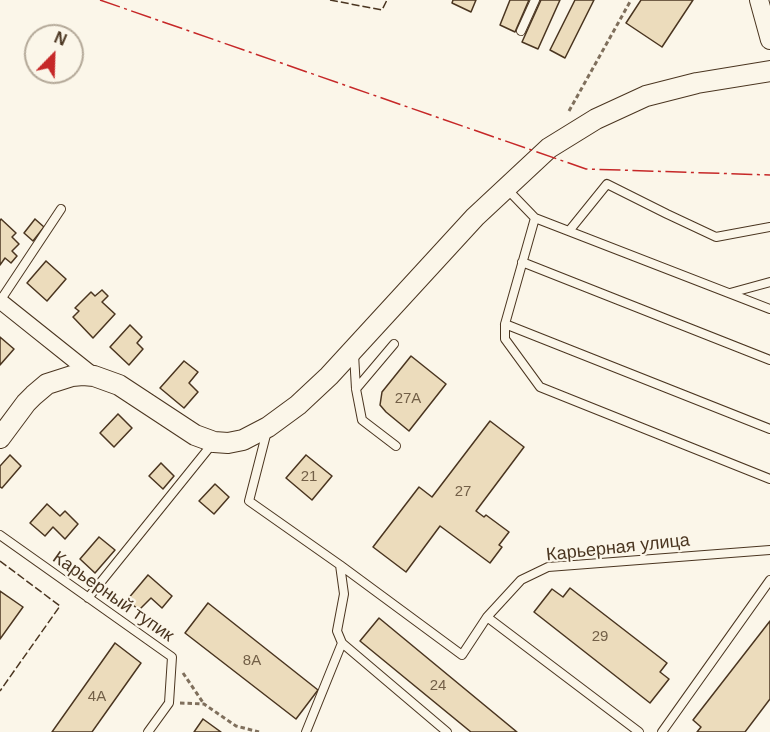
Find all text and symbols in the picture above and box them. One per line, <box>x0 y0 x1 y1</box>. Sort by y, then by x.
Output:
north arrow <box>24 24 84 84</box>
text: N <box>52 29 69 49</box>
house number: 27А <box>395 390 421 408</box>
house number: 21 <box>301 468 317 486</box>
house number: 27 <box>455 483 471 501</box>
street label: Карьерная улица <box>545 530 691 566</box>
street label: Карьерный тупик <box>48 547 178 647</box>
house number: 29 <box>592 628 608 646</box>
house number: 8А <box>243 652 261 670</box>
house number: 24 <box>430 677 446 695</box>
house number: 4А <box>88 688 106 706</box>

